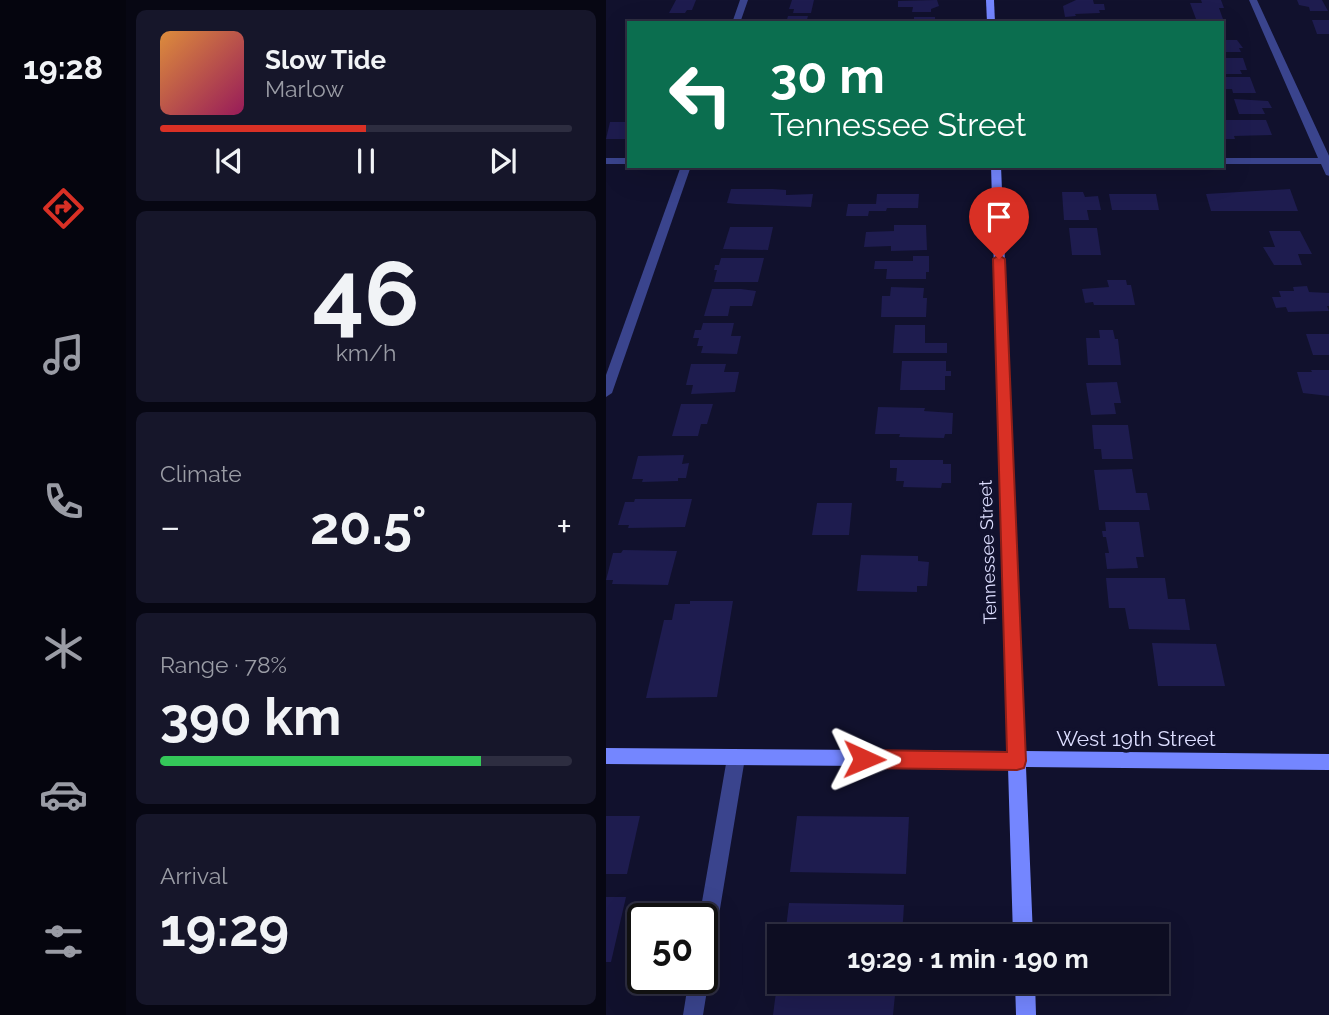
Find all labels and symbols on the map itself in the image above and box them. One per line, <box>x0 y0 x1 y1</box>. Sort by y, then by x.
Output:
pin <box>969 187 1029 259</box>
street label: Tennessee Street <box>974 480 1001 624</box>
position arrow <box>827 722 901 796</box>
street label: West 19th Street <box>1056 726 1216 751</box>
speed limit sign: 50 <box>627 903 718 994</box>

